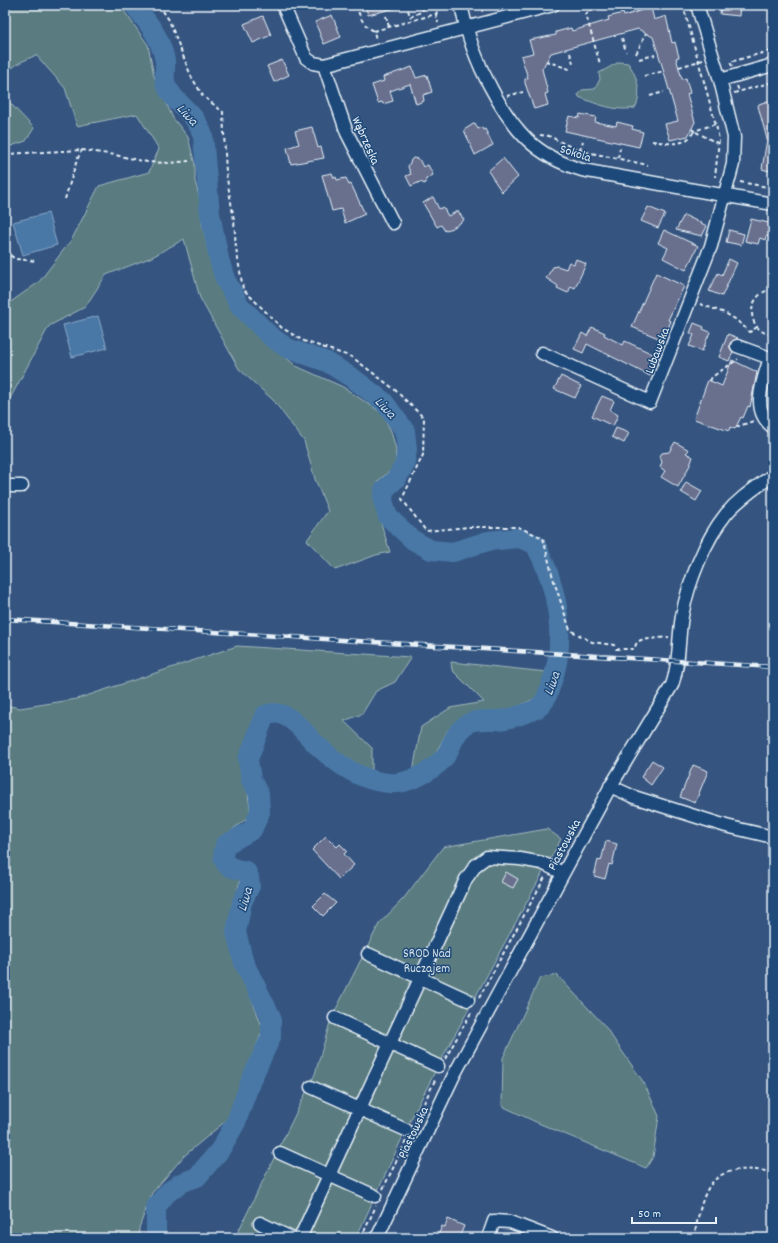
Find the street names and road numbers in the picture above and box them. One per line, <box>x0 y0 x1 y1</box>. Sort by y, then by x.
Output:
street label: Wąbrzeska <box>346 114 384 169</box>
street label: Sokola <box>557 140 594 169</box>
street label: Lubawska <box>641 324 676 377</box>
street label: Piastowska <box>544 815 587 874</box>
street label: Piastowska <box>394 1103 435 1162</box>

